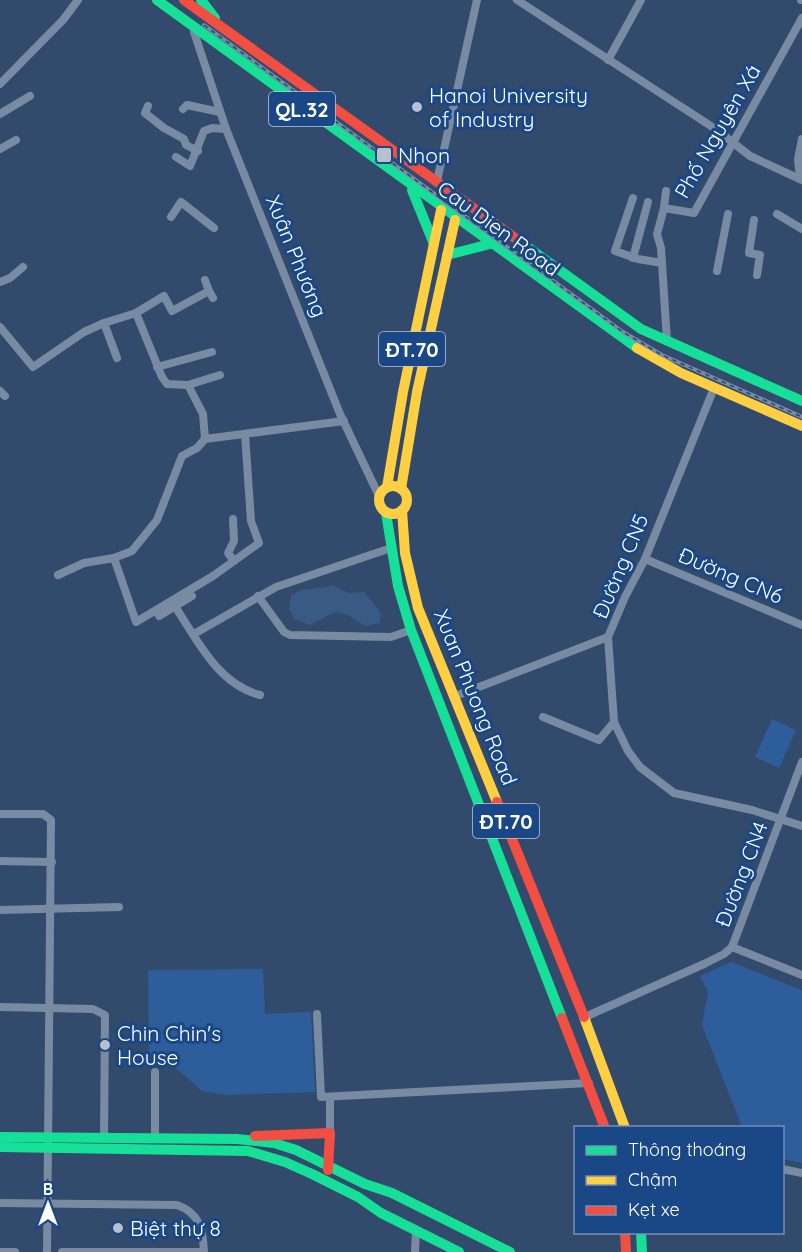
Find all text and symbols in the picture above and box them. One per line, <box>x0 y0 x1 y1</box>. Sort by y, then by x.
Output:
street label: Phố Nguyên Xá <box>668 60 766 202</box>
place label: Hanoi University of Industry <box>429 82 588 132</box>
road number: QL.32 <box>269 92 335 126</box>
marker: Hanoi University of Industry <box>410 100 424 114</box>
place label: Nhon <box>398 142 450 168</box>
marker: Nhon <box>375 146 393 164</box>
street label: Cau Dien Road <box>433 175 565 281</box>
street label: Xuân Phương <box>261 191 333 321</box>
road number: ĐT.70 <box>379 332 445 366</box>
street label: Đường CN5 <box>586 510 654 622</box>
street label: Đường CN6 <box>675 541 787 609</box>
street label: Xuan Phuong Road <box>429 605 523 789</box>
road number: ĐT.70 <box>473 804 539 838</box>
street label: Đường CN4 <box>709 818 773 930</box>
place label: Chin Chin's House <box>117 1020 221 1070</box>
marker: Chin Chin's House <box>98 1038 112 1052</box>
legend <box>574 1126 784 1234</box>
text: Thông thoáng <box>628 1138 746 1161</box>
text: Chậm <box>628 1168 677 1191</box>
north arrow <box>18 1174 78 1234</box>
text: B <box>43 1179 53 1199</box>
text: Kẹt xe <box>628 1198 680 1221</box>
place label: Biệt thự 8 <box>130 1215 221 1241</box>
marker: Biệt thự 8 <box>111 1221 125 1235</box>

